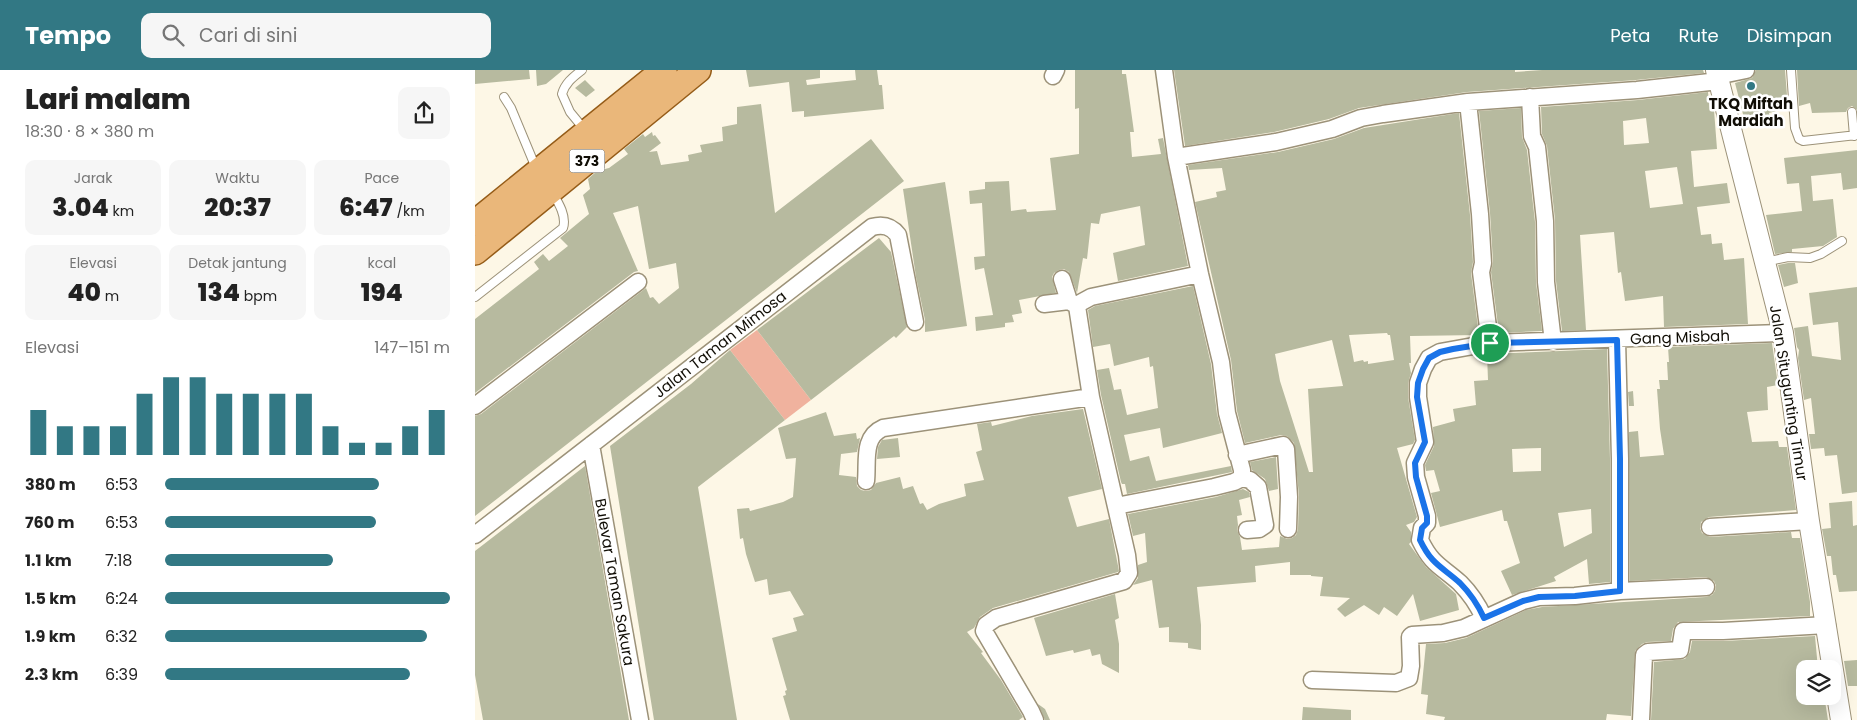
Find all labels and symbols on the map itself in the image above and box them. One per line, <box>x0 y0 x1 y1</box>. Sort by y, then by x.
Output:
marker: TKQ Miftah Mardiah <box>1745 80 1757 92</box>
place label: TKQ Miftah Mardiah <box>1709 93 1793 131</box>
road number: 373 <box>569 150 605 172</box>
street label: Jalan Taman Mimosa <box>649 286 791 402</box>
street label: Jalan Situgunting Timur <box>1765 304 1813 483</box>
pin <box>1469 322 1511 364</box>
street label: Gang Misbah <box>1630 325 1730 349</box>
street label: Bulevar Taman Sakura <box>590 497 640 667</box>

